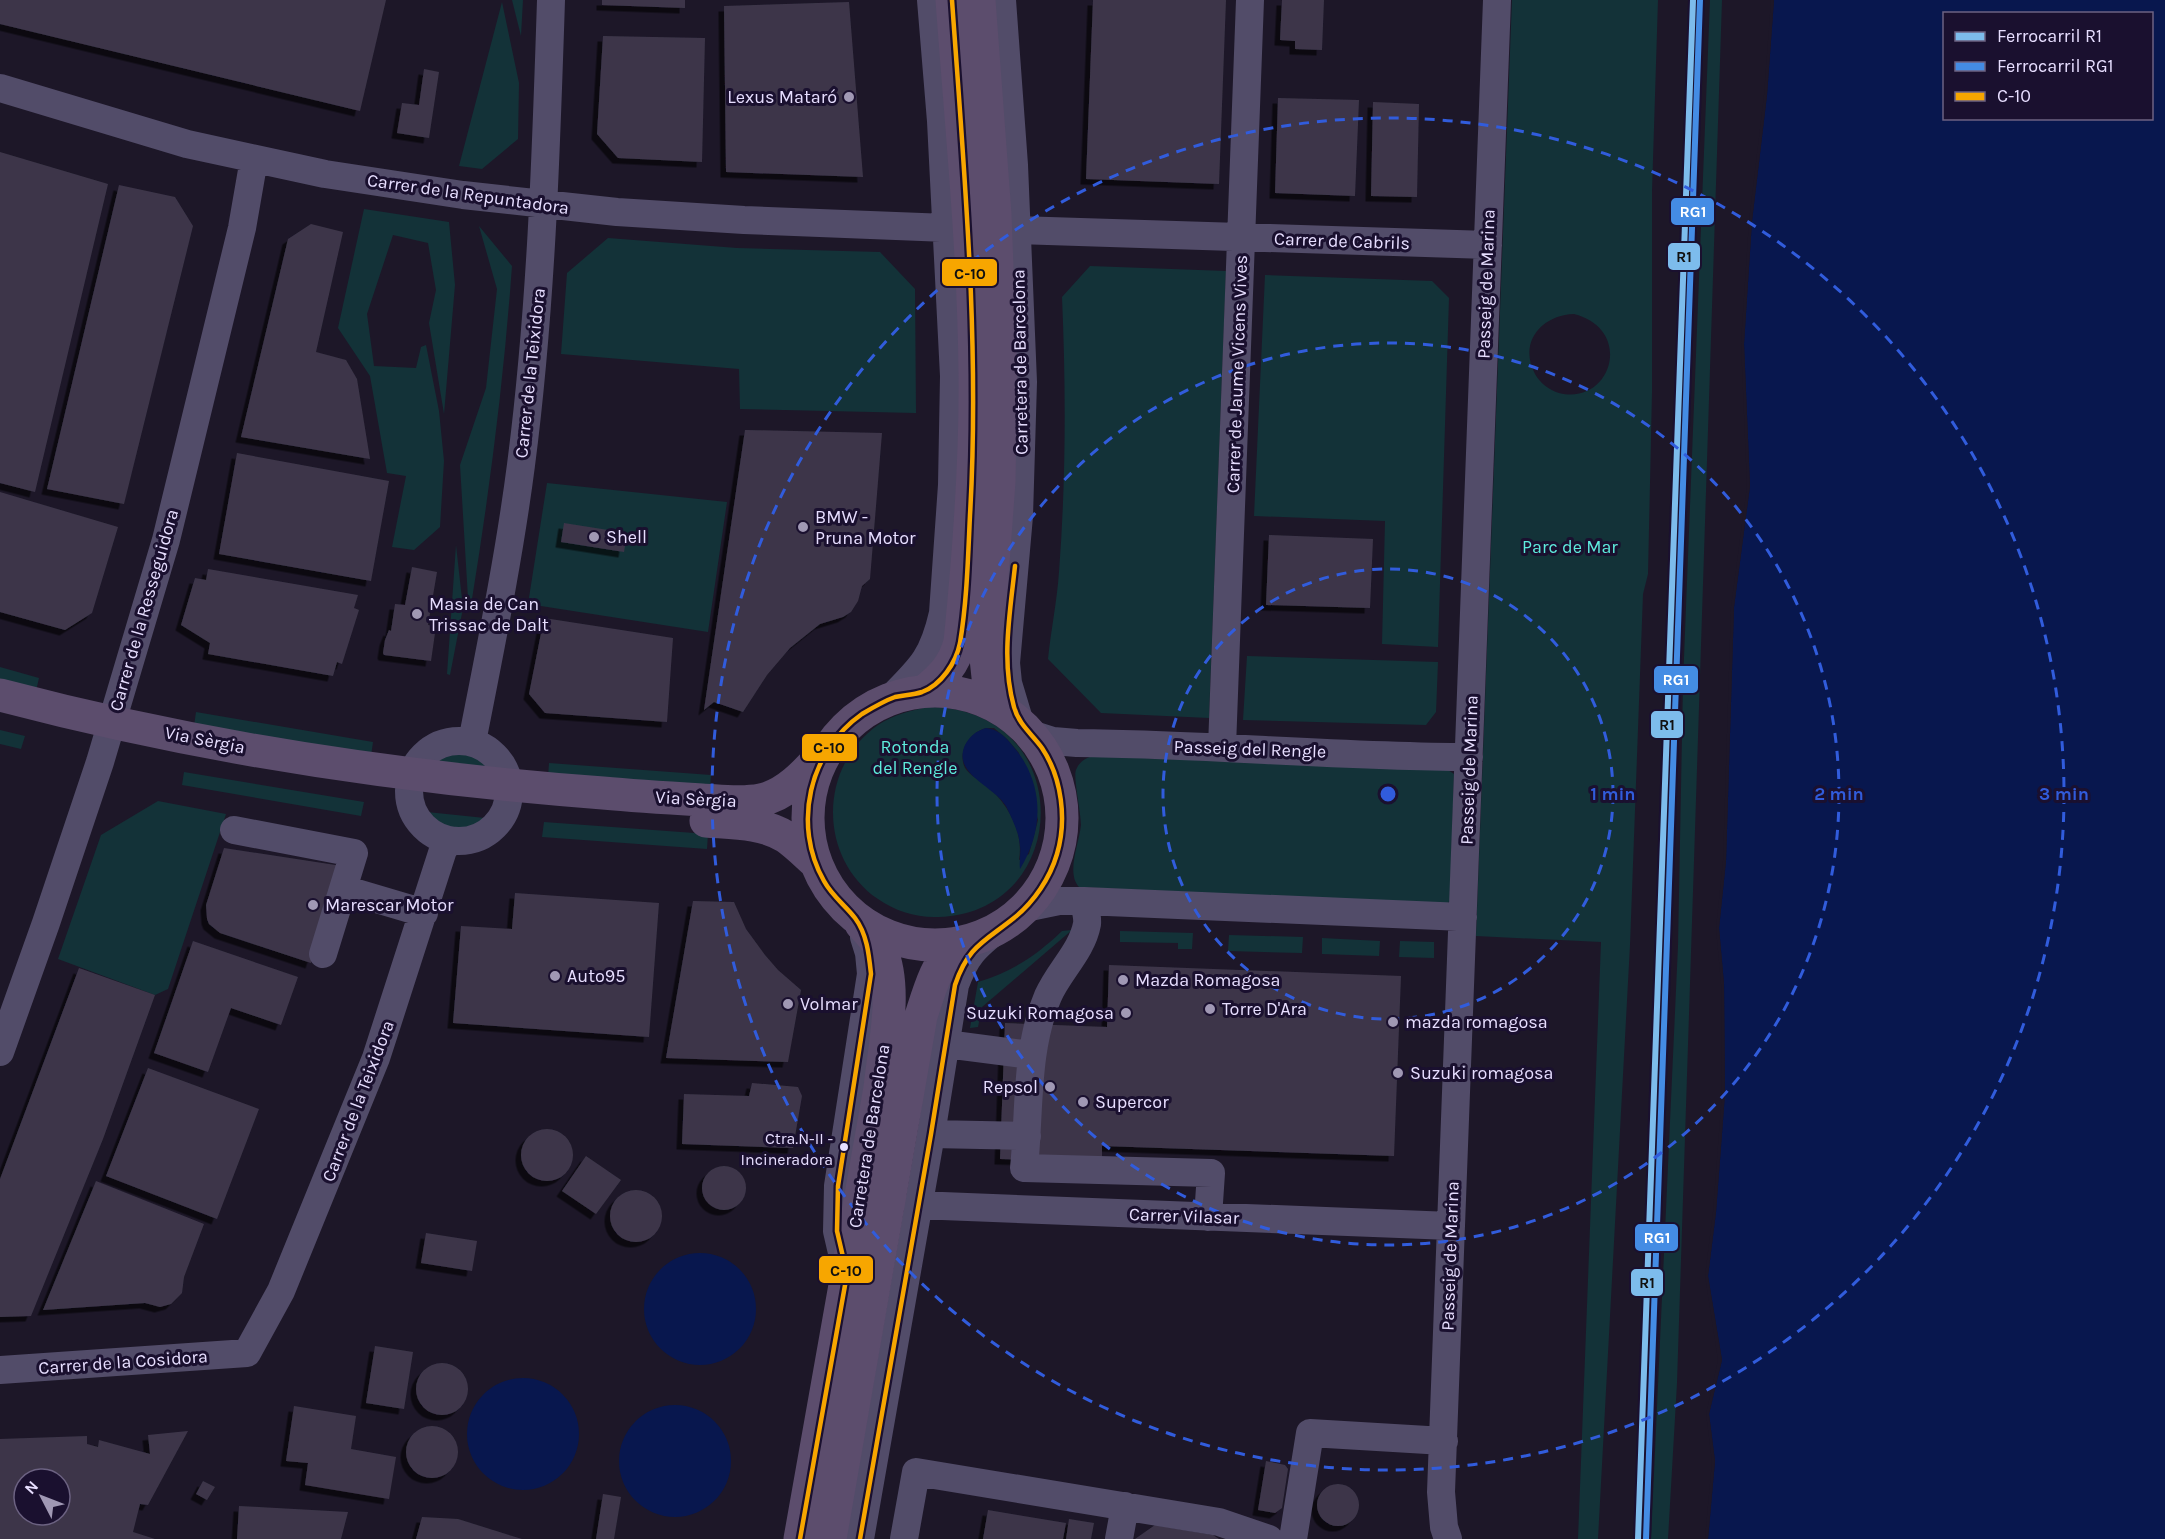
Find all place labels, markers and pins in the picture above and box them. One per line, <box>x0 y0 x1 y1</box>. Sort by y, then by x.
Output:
place label: Lexus Mataró <box>727 86 837 108</box>
marker: Lexus Mataró <box>842 90 856 104</box>
place label: BMW - Pruna Motor <box>815 506 916 549</box>
marker: BMW - Pruna Motor <box>796 520 810 534</box>
place label: Shell <box>606 526 647 548</box>
marker: Shell <box>587 530 601 544</box>
place label: Masia de Can Trissac de Dalt <box>429 593 549 636</box>
marker: Masia de Can Trissac de Dalt <box>410 607 424 621</box>
centre of rings <box>1378 784 1398 804</box>
place label: Marescar Motor <box>325 894 454 916</box>
marker: Marescar Motor <box>306 898 320 912</box>
place label: Auto95 <box>567 965 625 987</box>
marker: Auto95 <box>548 969 562 983</box>
place label: Mazda Romagosa <box>1135 969 1281 991</box>
marker: Mazda Romagosa <box>1116 973 1130 987</box>
place label: Volmar <box>800 993 858 1015</box>
marker: Volmar <box>781 997 795 1011</box>
place label: Torre D'Ara <box>1222 998 1307 1020</box>
place label: Suzuki Romagosa <box>966 1002 1114 1024</box>
marker: Torre D'Ara <box>1203 1002 1217 1016</box>
marker: Suzuki Romagosa <box>1119 1006 1133 1020</box>
place label: mazda romagosa <box>1405 1011 1548 1033</box>
marker: mazda romagosa <box>1386 1015 1400 1029</box>
place label: Suzuki romagosa <box>1410 1062 1553 1084</box>
marker: Suzuki romagosa <box>1391 1066 1405 1080</box>
place label: Repsol <box>983 1076 1038 1098</box>
marker: Repsol <box>1043 1080 1057 1094</box>
place label: Supercor <box>1095 1091 1169 1113</box>
marker: Supercor <box>1076 1095 1090 1109</box>
place label: Ctra.N-II - Incineradora <box>741 1129 833 1169</box>
marker: Ctra.N-II - Incineradora <box>838 1141 850 1153</box>

